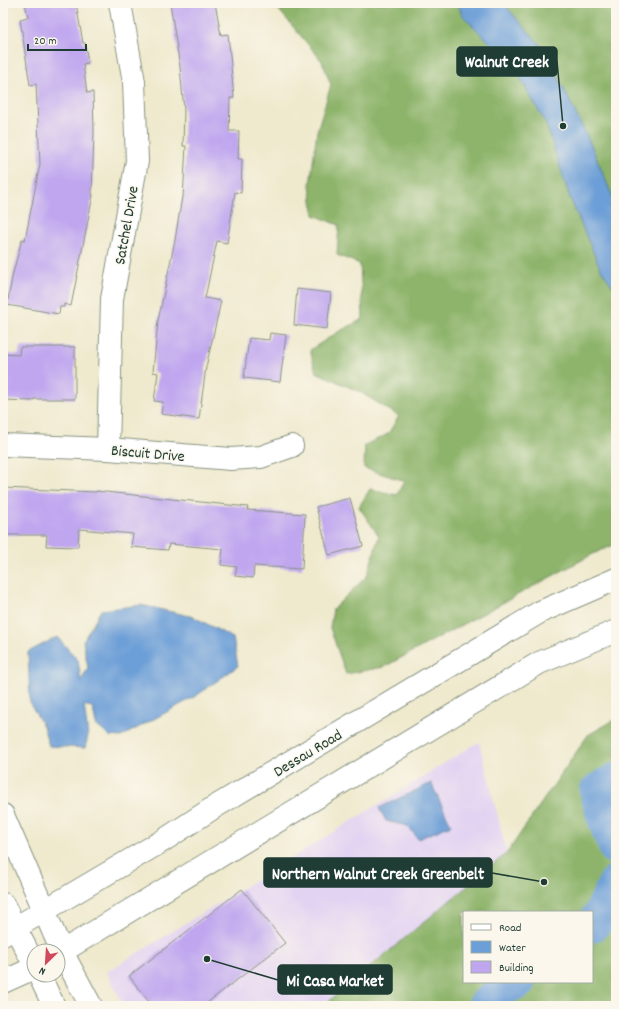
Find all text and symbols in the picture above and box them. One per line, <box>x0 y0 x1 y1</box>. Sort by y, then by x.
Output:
scale bar <box>28 26 86 52</box>
text: 20 m <box>34 33 57 50</box>
callout: Walnut Creek <box>457 47 557 76</box>
text: Walnut Creek <box>465 52 549 76</box>
street label: Satchel Drive <box>109 184 146 267</box>
street label: Biscuit Drive <box>110 440 186 469</box>
street label: Dessau Road <box>269 725 347 784</box>
callout: Northern Walnut Creek Greenbelt <box>264 858 492 887</box>
text: Northern Walnut Creek Greenbelt <box>272 864 485 888</box>
legend <box>463 911 593 983</box>
text: Road <box>499 920 521 937</box>
text: Water <box>499 940 526 957</box>
north arrow <box>26 943 66 983</box>
text: Building <box>499 960 534 977</box>
text: N <box>36 962 48 979</box>
callout: Mi Casa Market <box>278 965 392 994</box>
text: Mi Casa Market <box>286 971 384 995</box>

